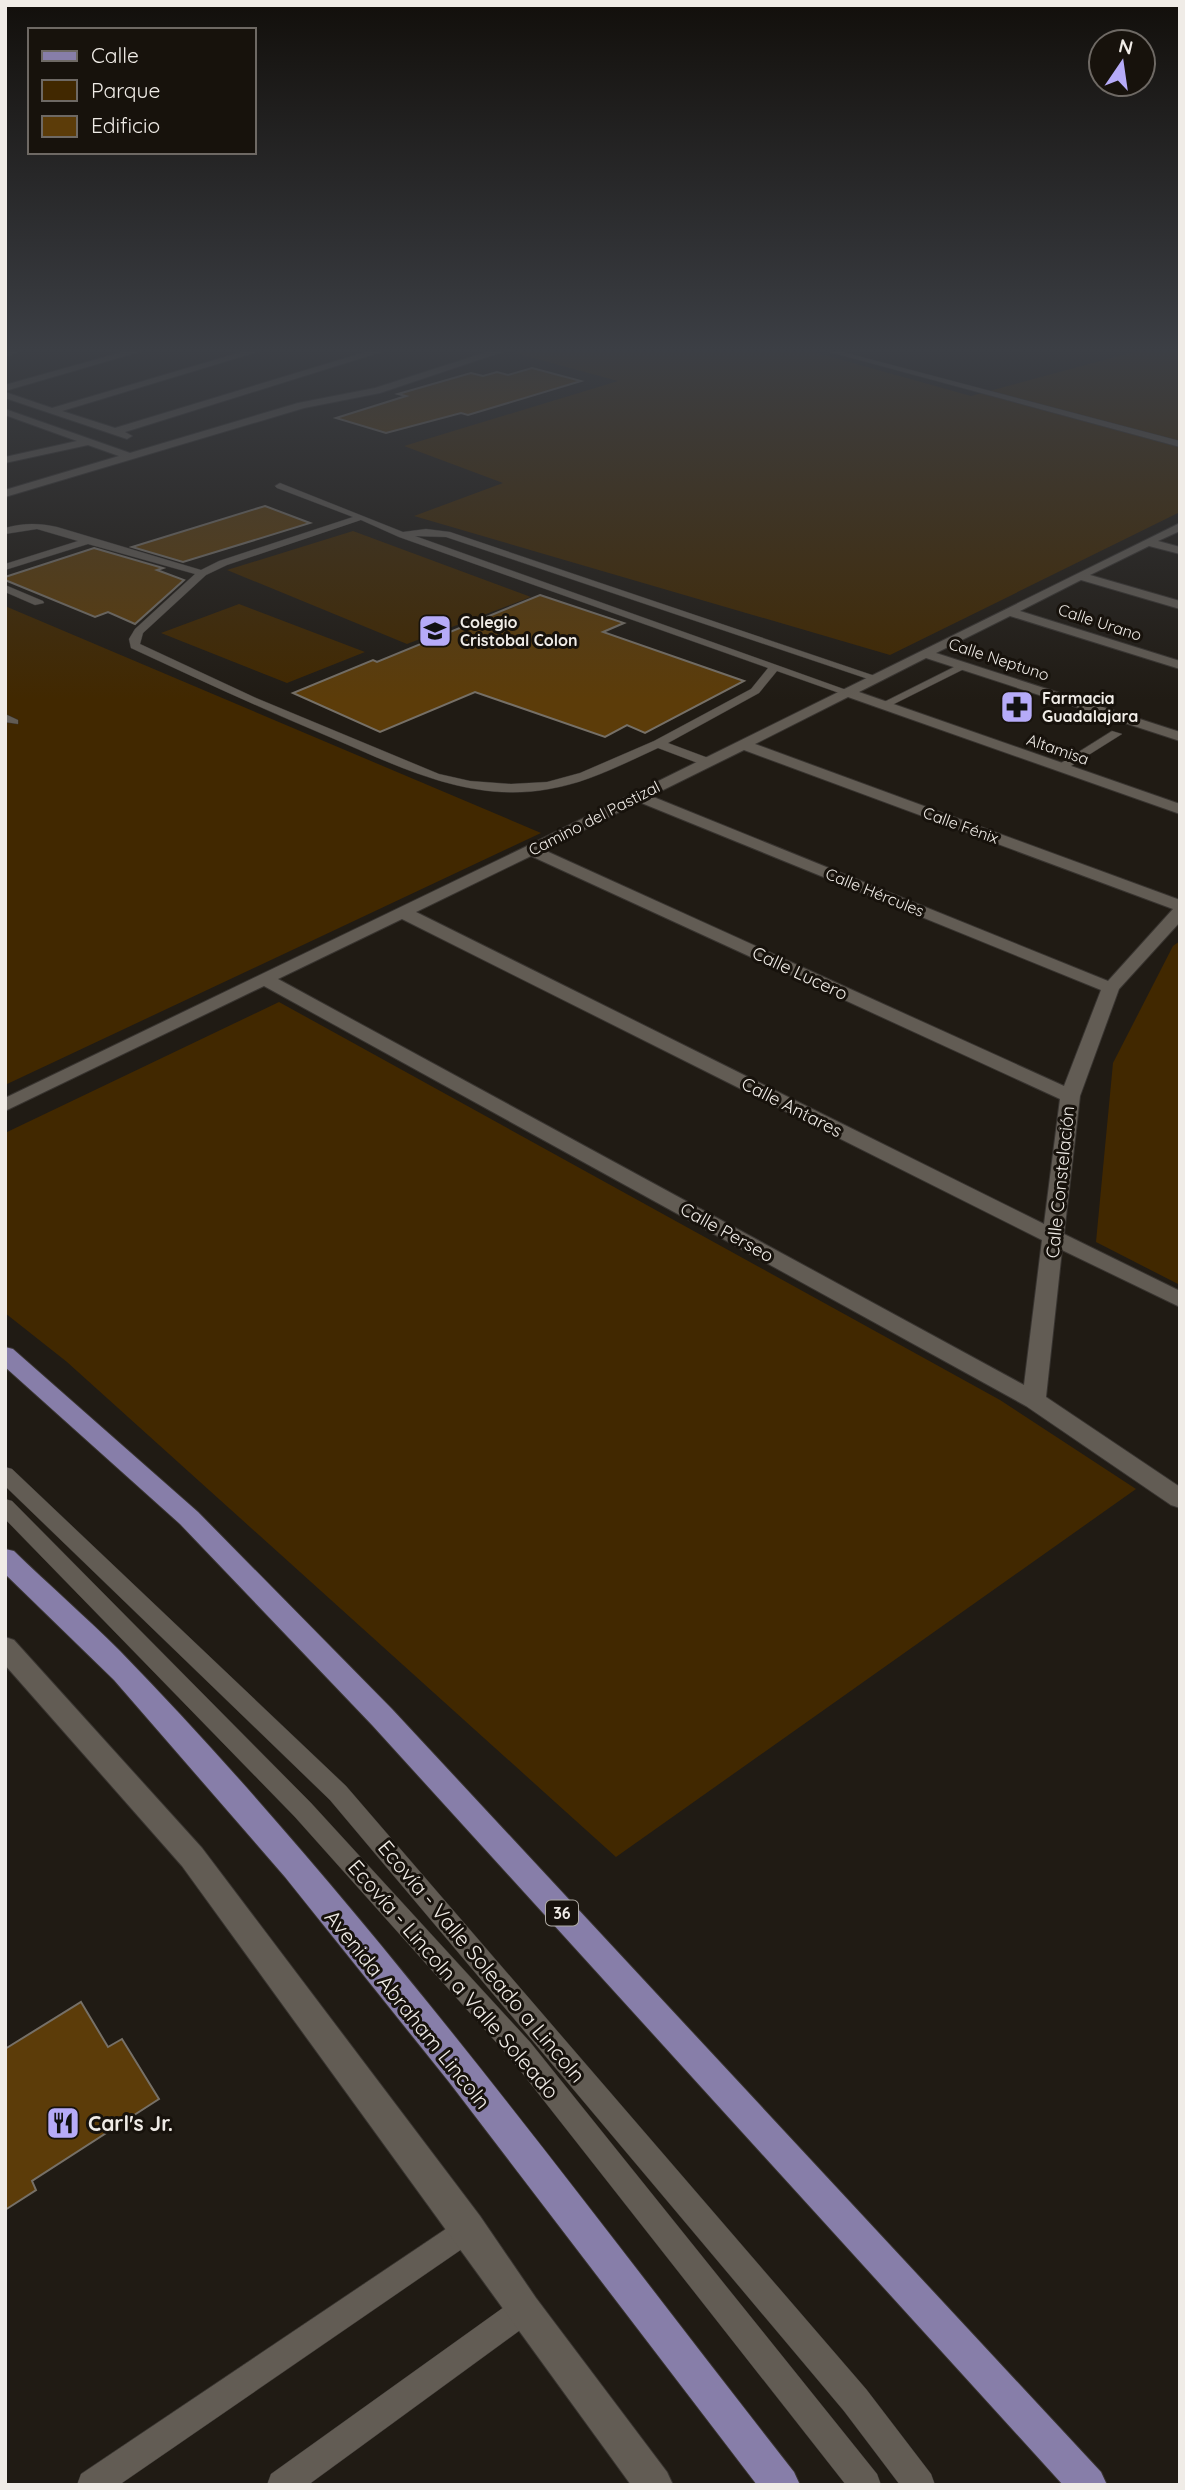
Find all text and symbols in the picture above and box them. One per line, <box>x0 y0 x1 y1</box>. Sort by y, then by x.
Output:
legend <box>28 28 256 154</box>
north arrow <box>1087 28 1157 98</box>
text: N <box>1116 33 1135 60</box>
text: Calle <box>91 42 139 68</box>
text: Parque <box>91 77 160 103</box>
text: Edificio <box>91 112 160 138</box>
street label: Calle Urano <box>1056 599 1144 645</box>
school or university icon: Colegio Cristobal Colon <box>416 612 454 650</box>
place label: Colegio Cristobal Colon <box>460 612 578 650</box>
street label: Calle Neptuno <box>946 633 1052 685</box>
pharmacy icon: Farmacia Guadalajara <box>998 688 1036 726</box>
place label: Farmacia Guadalajara <box>1042 688 1138 726</box>
street label: Altamisa <box>1024 729 1092 769</box>
street label: Camino del Pastizal <box>525 776 663 860</box>
street label: Calle Fénix <box>920 802 1002 848</box>
street label: Calle Hércules <box>823 863 927 921</box>
street label: Calle Lucero <box>749 941 851 1005</box>
street label: Calle Antares <box>738 1072 846 1142</box>
street label: Calle Constelación <box>1041 1105 1079 1259</box>
street label: Calle Perseo <box>676 1197 778 1267</box>
street label: Ecovía - Valle Soleado a Lincoln <box>373 1834 591 2088</box>
street label: Ecovía - Lincoln a Valle Soleado <box>343 1854 565 2104</box>
road number: 36 <box>546 1900 578 1926</box>
street label: Avenida Abraham Lincoln <box>320 1904 496 2114</box>
restaurant icon: Carl's Jr. <box>44 2104 82 2142</box>
place label: Carl's Jr. <box>88 2110 173 2136</box>

